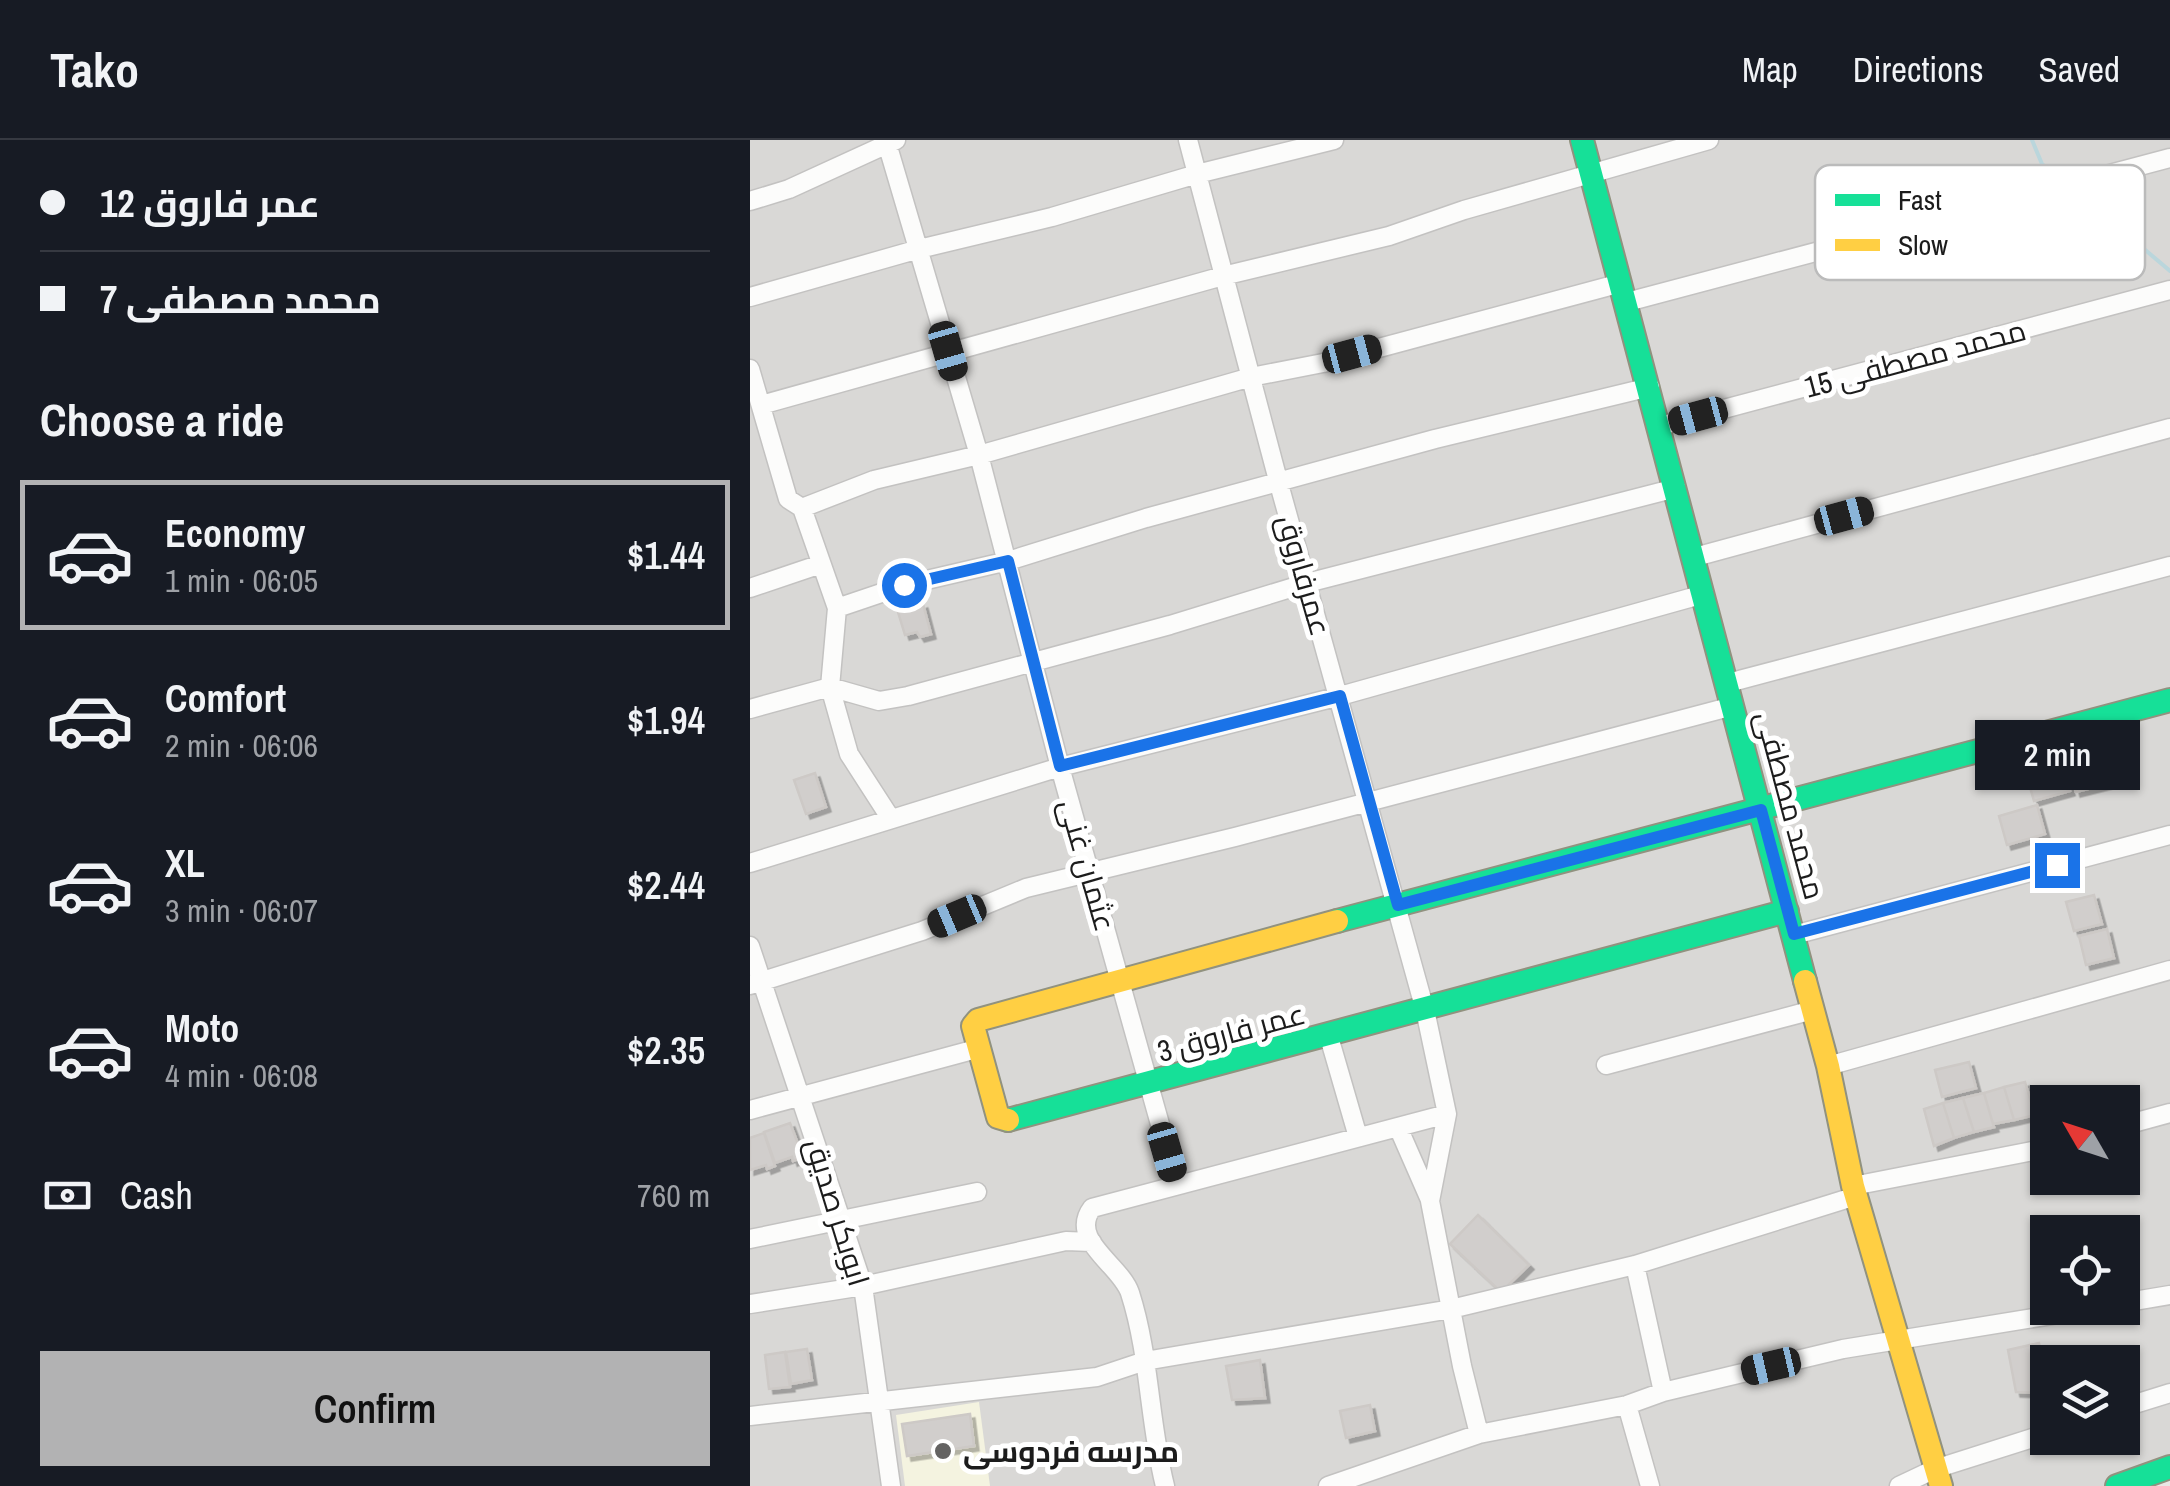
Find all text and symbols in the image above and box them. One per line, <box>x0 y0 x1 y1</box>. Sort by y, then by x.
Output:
text: Tako <box>50 37 139 102</box>
text: Map <box>1742 46 1798 93</box>
text: Directions <box>1853 46 1984 93</box>
text: Saved <box>2039 46 2120 93</box>
legend <box>1815 165 2145 280</box>
text: عمر فاروق 12 <box>100 178 320 229</box>
text: Fast <box>1898 181 1942 219</box>
text: Slow <box>1898 226 1948 264</box>
text: محمد مصطفی 7 <box>100 274 381 325</box>
street label: محمد مصطفی 15 <box>1800 309 2030 407</box>
car <box>925 318 971 384</box>
car <box>1319 332 1385 376</box>
text: Choose a ride <box>40 389 284 450</box>
car <box>1665 394 1731 438</box>
car <box>1811 494 1877 538</box>
text: Economy <box>165 508 305 559</box>
icon: car <box>45 510 135 600</box>
street label: عمرفاروق <box>1269 510 1341 640</box>
text: $1.44 <box>627 530 705 581</box>
text: 1 min · 06:05 <box>165 559 318 602</box>
route start <box>882 563 927 608</box>
text: Comfort <box>165 673 286 724</box>
icon: car <box>45 675 135 765</box>
text: $1.94 <box>627 695 705 746</box>
street label: محمد مصطفی <box>1747 706 1835 904</box>
callout: 2 min <box>1974 720 2140 790</box>
text: 2 min · 06:06 <box>165 724 318 767</box>
text: 2 min <box>2024 733 2091 776</box>
street label: عثمان غنی <box>1050 794 1126 936</box>
text: XL <box>165 838 205 889</box>
icon: car <box>45 840 135 930</box>
route end <box>2035 843 2080 888</box>
text: $2.44 <box>627 860 705 911</box>
text: 3 min · 06:07 <box>165 889 318 932</box>
car <box>924 890 990 942</box>
street label: عمر فاروق 3 <box>1153 993 1309 1071</box>
text: Moto <box>165 1003 239 1054</box>
icon: car <box>45 1005 135 1095</box>
text: $2.35 <box>627 1025 705 1076</box>
text: 4 min · 06:08 <box>165 1054 318 1097</box>
north arrow <box>2030 1085 2140 1195</box>
map controls <box>2030 1085 2140 1455</box>
car <box>1144 1119 1190 1185</box>
street label: ابوبکر صدیق <box>797 1133 879 1291</box>
icon: cash <box>40 1168 95 1223</box>
text: Cash <box>120 1170 193 1221</box>
text: 760 m <box>637 1174 710 1217</box>
button: locate <box>2030 1215 2140 1325</box>
car <box>1738 1345 1804 1387</box>
button: layers <box>2030 1345 2140 1455</box>
button: Confirm <box>40 1351 710 1466</box>
place label: مدرسه فردوسی <box>963 1431 1179 1471</box>
marker: مدرسه فردوسی <box>932 1440 954 1462</box>

